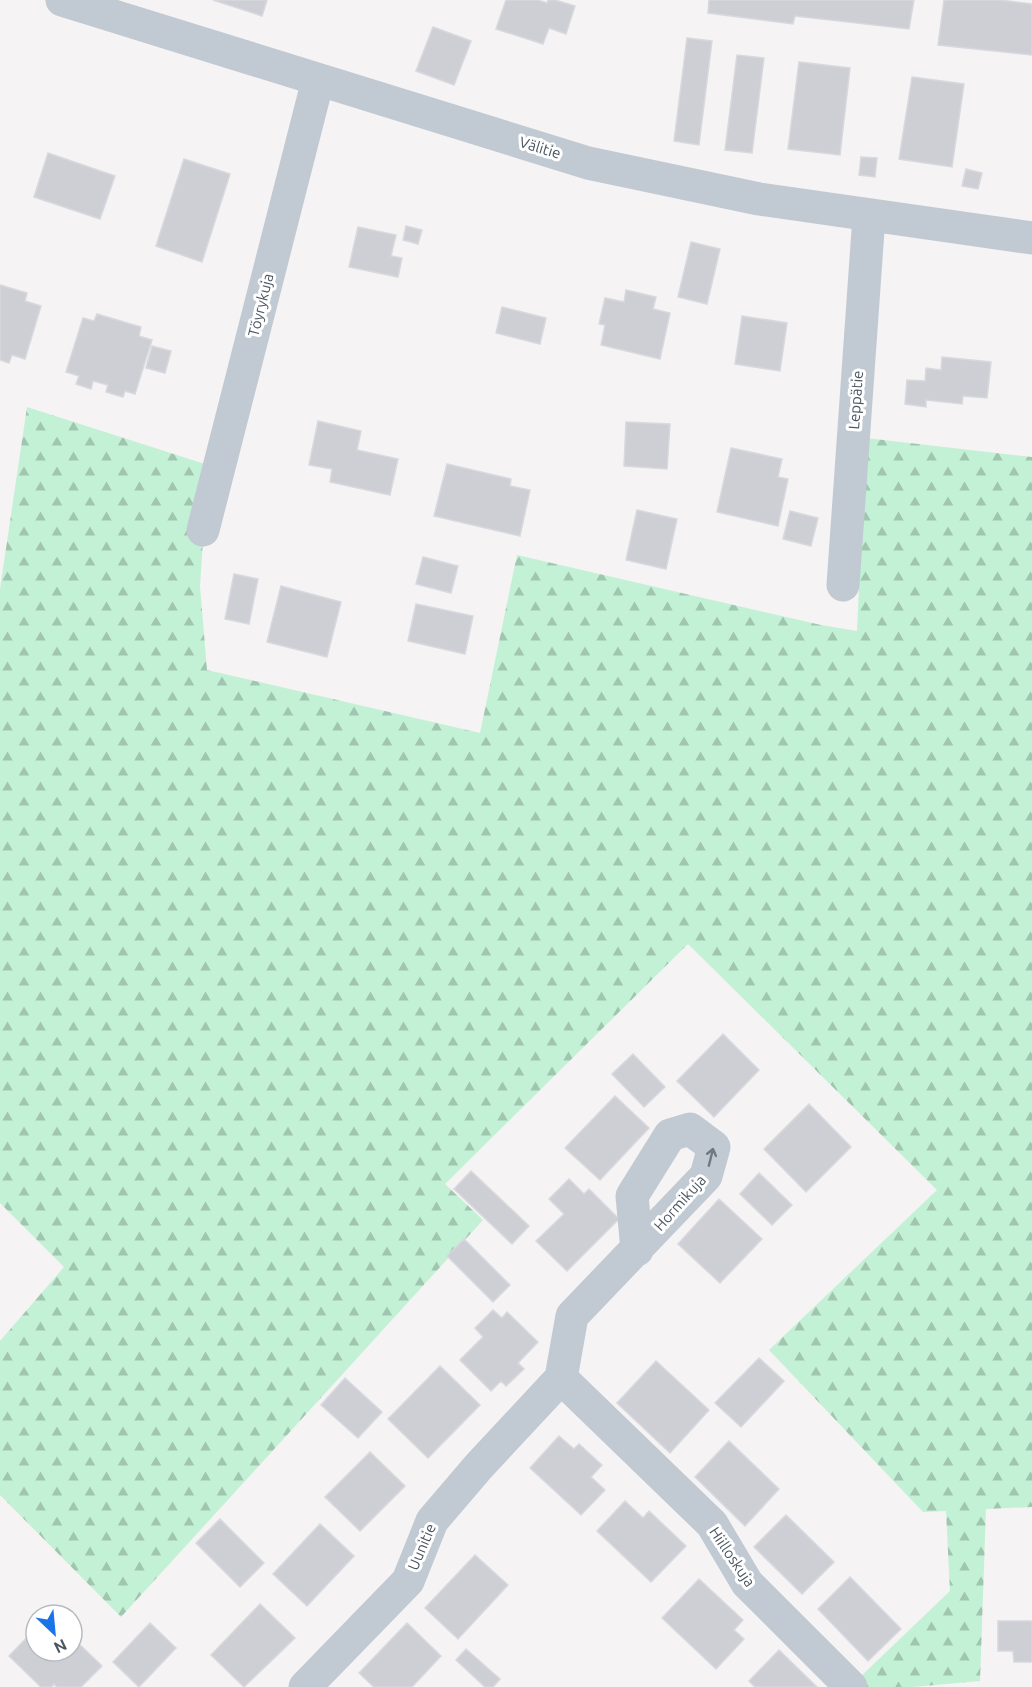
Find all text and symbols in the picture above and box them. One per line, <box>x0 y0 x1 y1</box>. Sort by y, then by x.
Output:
street label: Välitie <box>517 133 563 162</box>
street label: Töyrykuja <box>244 272 277 338</box>
street label: Leppätie <box>845 370 866 430</box>
one-way arrow <box>706 1148 718 1167</box>
street label: Hormikuja <box>650 1171 709 1234</box>
street label: Uunitie <box>404 1521 439 1573</box>
street label: Hiilloskuja <box>706 1524 759 1590</box>
north arrow <box>24 1603 84 1663</box>
text: N <box>51 1636 70 1657</box>

